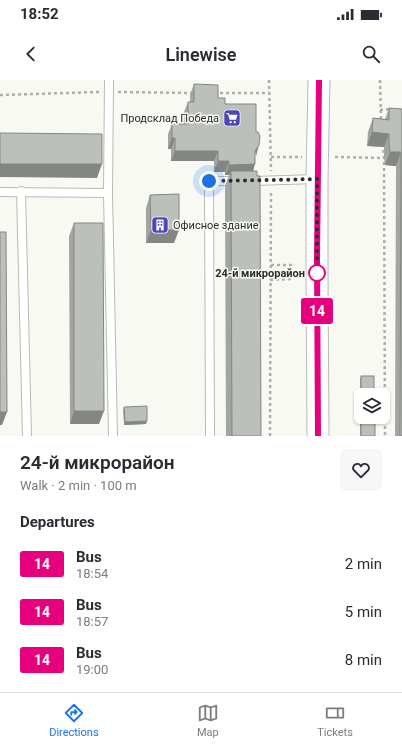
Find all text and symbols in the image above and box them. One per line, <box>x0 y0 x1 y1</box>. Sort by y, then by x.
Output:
text: 18:52 <box>20 5 59 23</box>
icon: back <box>20 43 42 65</box>
icon: search <box>360 43 382 65</box>
text: Linewise <box>165 44 237 65</box>
supermarket icon: Продсклад Победа <box>222 108 242 128</box>
place label: Продсклад Победа <box>120 112 219 125</box>
your location <box>199 171 219 191</box>
building icon: Офисное здание <box>150 215 170 235</box>
place label: Офисное здание <box>173 219 259 232</box>
marker: 24-й микрорайон <box>308 264 326 282</box>
place label: 24-й микрорайон <box>215 267 305 280</box>
line badge: 14 <box>299 298 335 324</box>
text: 14 <box>309 303 325 319</box>
map controls <box>354 388 390 424</box>
button: layers <box>354 388 390 424</box>
button: heart <box>340 449 382 491</box>
text: 24-й микрорайон <box>20 451 175 474</box>
text: Walk · 2 min · 100 m <box>20 478 137 493</box>
text: Departures <box>20 513 95 531</box>
text: Bus <box>76 548 102 566</box>
text: 2 min <box>345 555 382 573</box>
text: 14 <box>34 556 50 572</box>
text: 18:54 <box>76 566 108 581</box>
text: Bus <box>76 596 102 614</box>
text: 5 min <box>345 603 382 621</box>
text: 14 <box>34 604 50 620</box>
text: 18:57 <box>76 614 108 629</box>
text: Bus <box>76 644 102 662</box>
text: 8 min <box>345 651 382 669</box>
text: 14 <box>34 652 50 668</box>
text: 19:00 <box>76 662 108 677</box>
tab: Directions <box>49 702 99 739</box>
tab: Map <box>197 702 219 739</box>
tab: Tickets <box>317 702 353 739</box>

